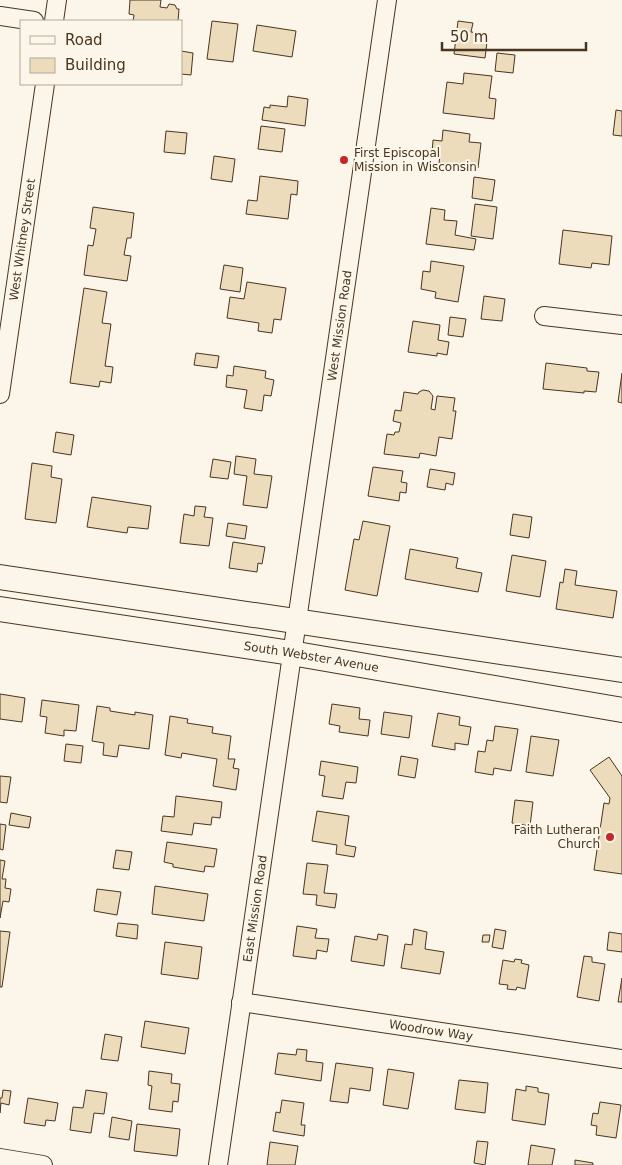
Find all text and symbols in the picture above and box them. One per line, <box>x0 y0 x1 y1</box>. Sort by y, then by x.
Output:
legend <box>20 20 182 85</box>
scale bar <box>442 20 586 52</box>
text: 50 m <box>450 28 488 46</box>
text: Road <box>65 31 103 49</box>
text: Building <box>65 56 126 74</box>
place label: First Episcopal Mission in Wisconsin <box>354 146 477 174</box>
marker: First Episcopal Mission in Wisconsin <box>338 154 350 166</box>
street label: West Whitney Street <box>7 177 38 302</box>
street label: West Mission Road <box>325 269 355 382</box>
street label: South Webster Avenue <box>243 639 380 675</box>
place label: Faith Lutheran Church <box>514 823 600 851</box>
marker: Faith Lutheran Church <box>604 831 616 843</box>
street label: East Mission Road <box>240 854 270 963</box>
street label: Woodrow Way <box>388 1017 474 1044</box>

